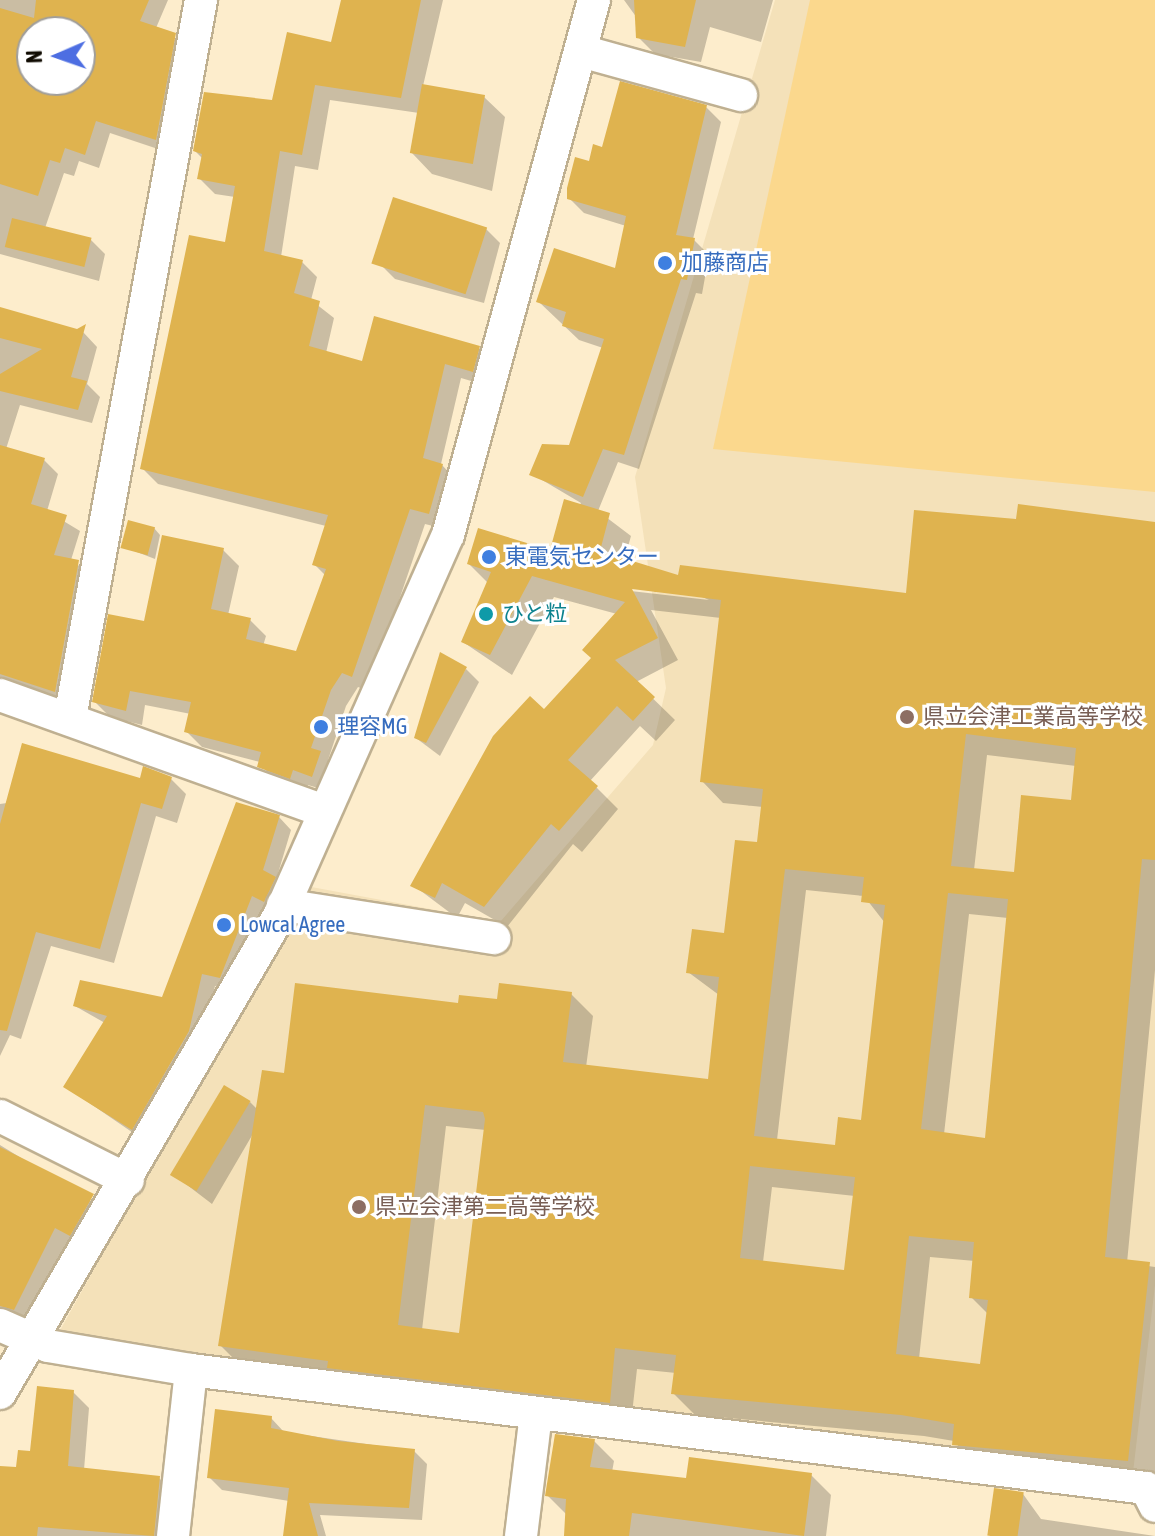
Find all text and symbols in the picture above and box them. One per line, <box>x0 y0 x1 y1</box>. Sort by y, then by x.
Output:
north arrow <box>16 16 96 96</box>
text: N <box>21 50 47 64</box>
place label: 加藤商店 <box>681 250 769 276</box>
marker: 加藤商店 <box>656 254 674 272</box>
place label: 東電気センター <box>505 544 659 570</box>
marker: 東電気センター <box>480 548 498 566</box>
place label: ひと粒 <box>502 601 568 627</box>
marker: ひと粒 <box>477 605 495 623</box>
place label: 県立会津工業高等学校 <box>923 704 1143 730</box>
marker: 県立会津工業高等学校 <box>898 708 916 726</box>
place label: 理容MG <box>337 714 407 740</box>
marker: 理容MG <box>312 718 330 736</box>
place label: Lowcal Agree <box>240 912 345 938</box>
marker: Lowcal Agree <box>215 916 233 934</box>
place label: 県立会津第二高等学校 <box>375 1194 595 1220</box>
marker: 県立会津第二高等学校 <box>350 1198 368 1216</box>

